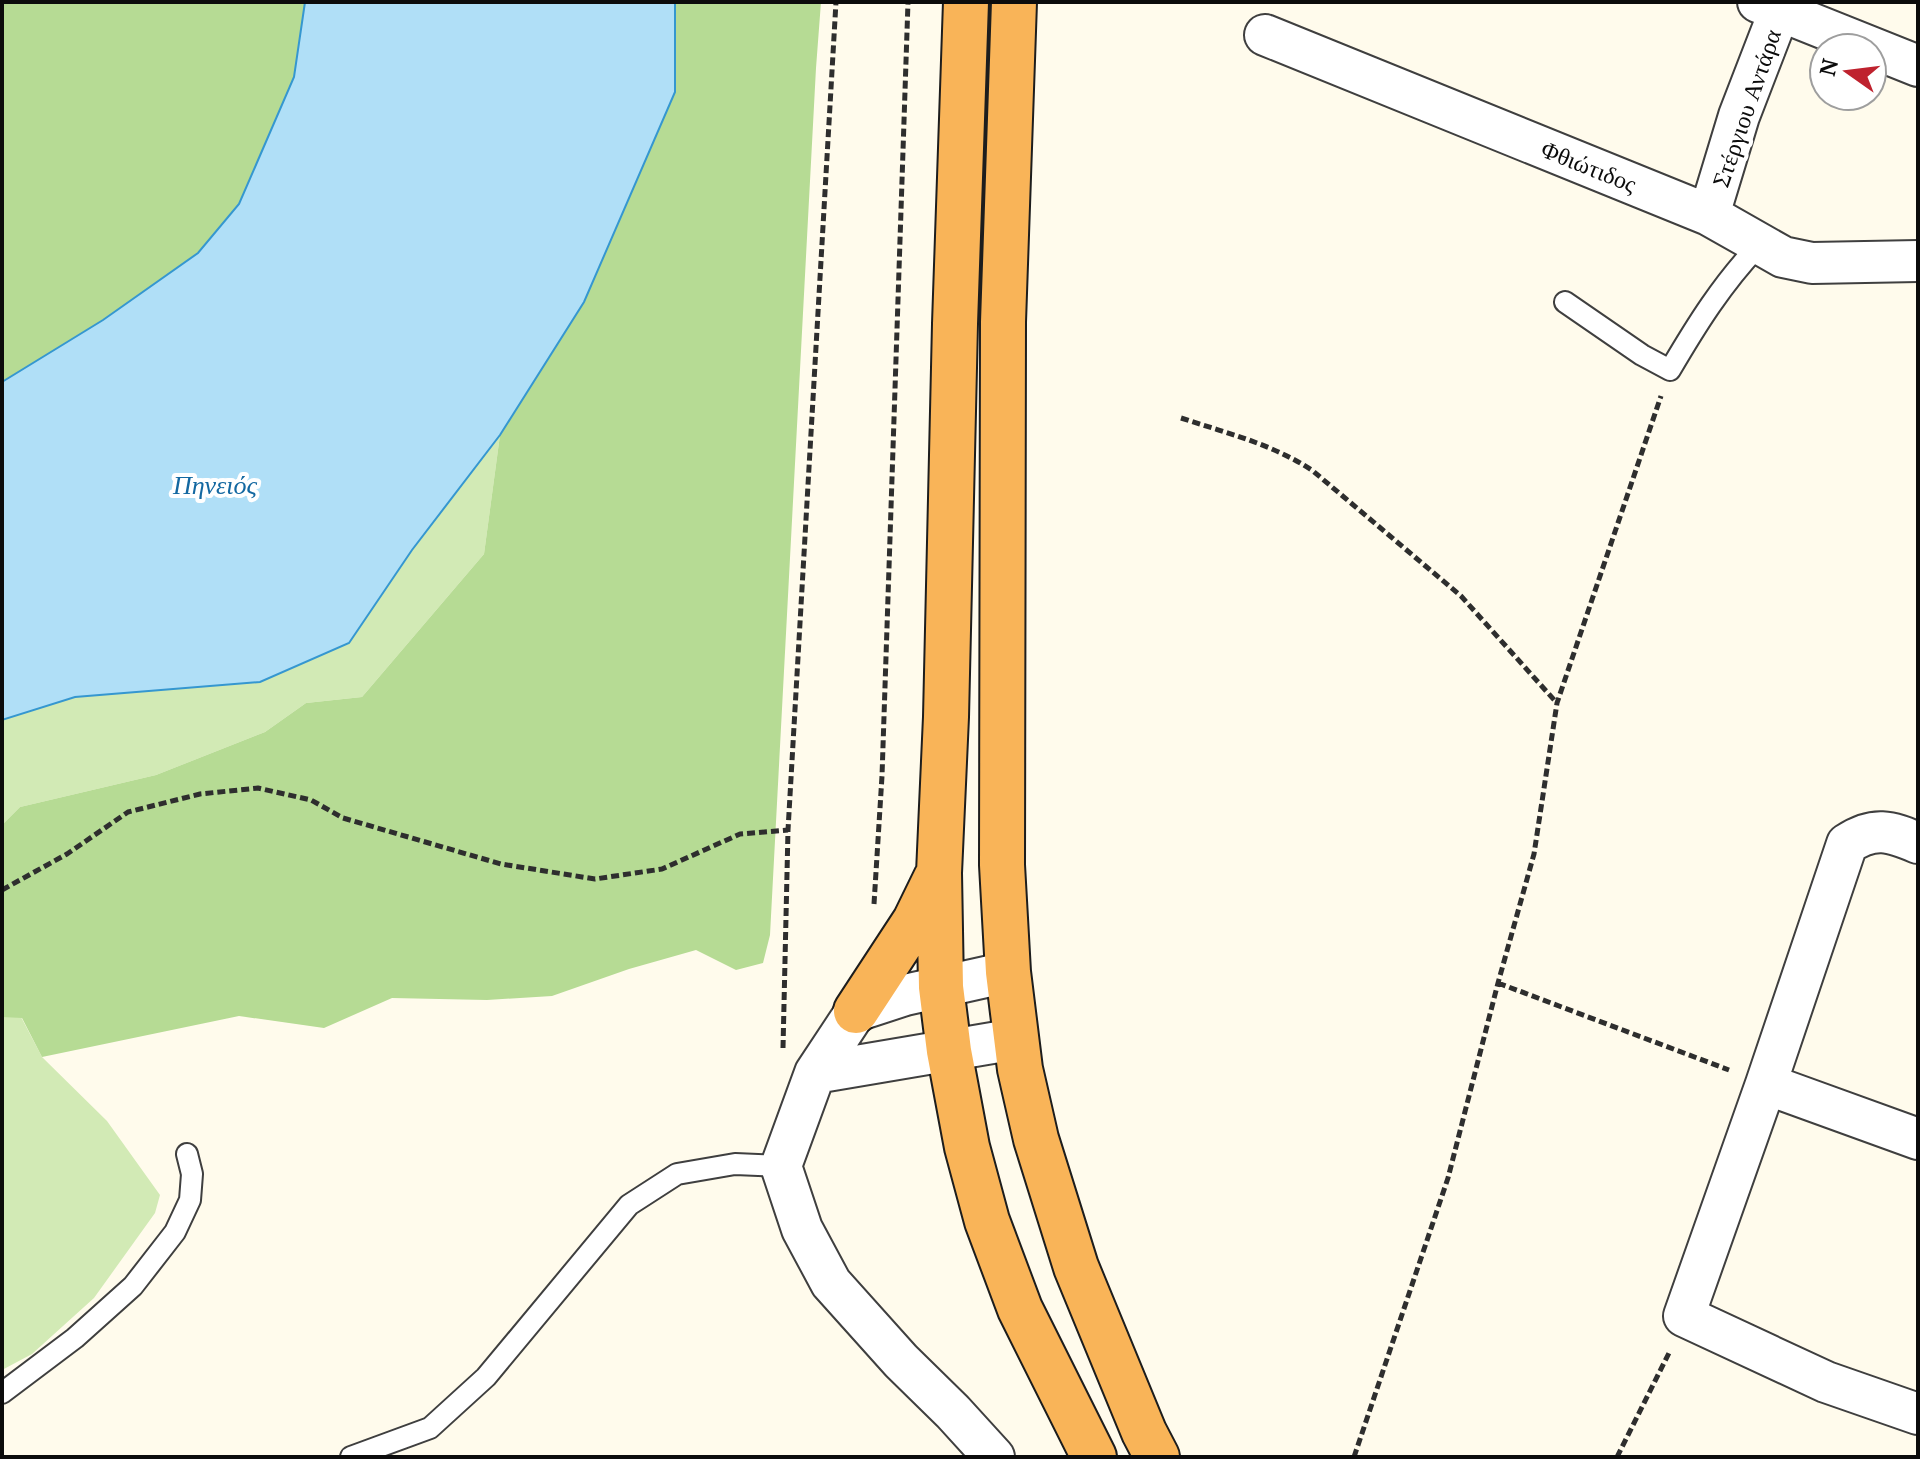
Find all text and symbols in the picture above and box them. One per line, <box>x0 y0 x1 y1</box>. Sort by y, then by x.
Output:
street label: Στέργιου Αντάρα <box>1704 24 1788 191</box>
north arrow <box>1808 32 1888 112</box>
text: N <box>1812 55 1844 79</box>
street label: Φθιώτιδος <box>1537 132 1642 200</box>
water label: Πηνειός <box>172 467 258 501</box>

